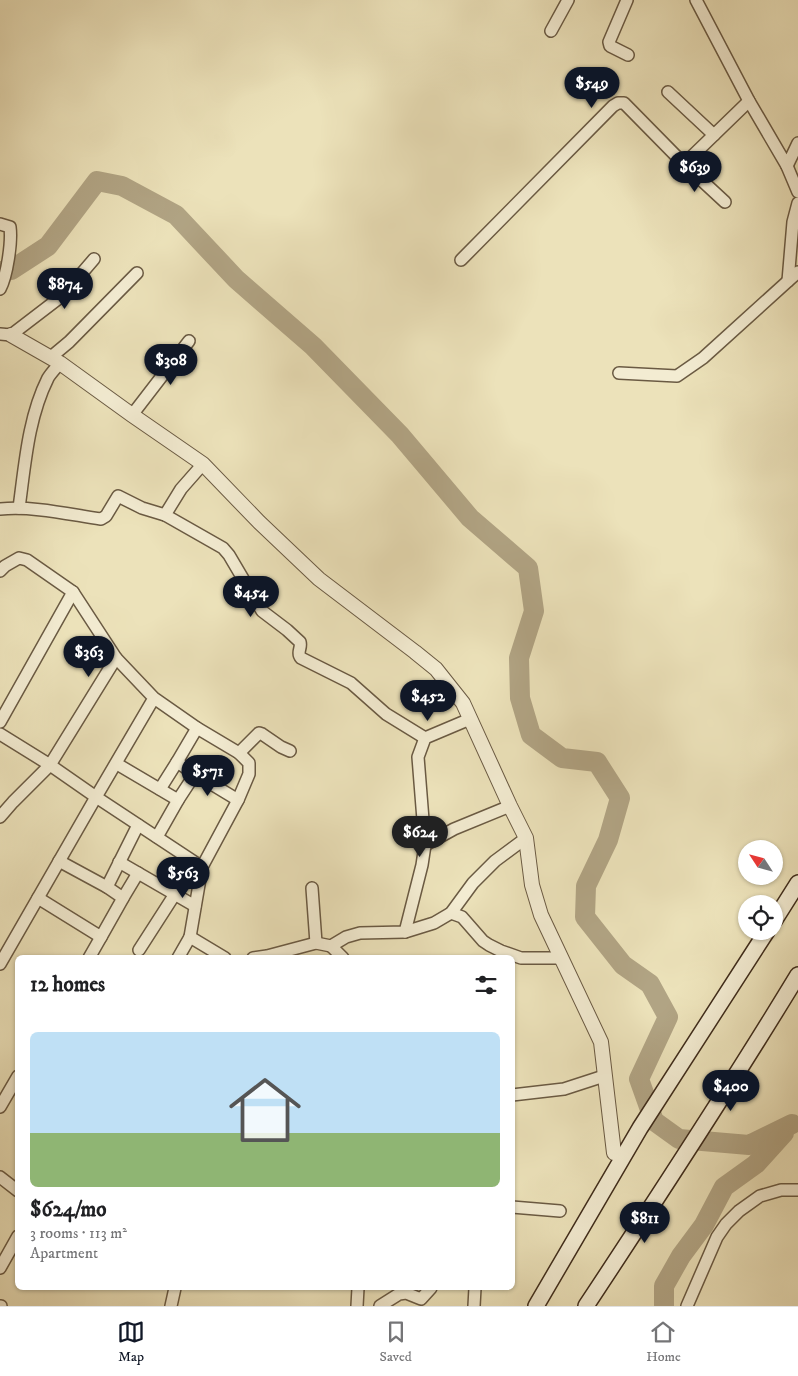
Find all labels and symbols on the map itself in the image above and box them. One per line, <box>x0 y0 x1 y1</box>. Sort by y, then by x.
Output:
pin: $549 <box>562 66 622 109</box>
pin: $639 <box>665 150 725 193</box>
pin: $874 <box>35 268 95 310</box>
pin: $308 <box>141 344 201 386</box>
pin: $454 <box>221 576 281 618</box>
pin: $363 <box>59 636 119 678</box>
pin: $452 <box>398 680 458 722</box>
pin: $571 <box>178 754 238 797</box>
pin: $624 <box>390 816 450 858</box>
north arrow <box>738 840 782 885</box>
pin: $563 <box>153 856 213 899</box>
pin: $400 <box>701 1070 761 1112</box>
pin: $811 <box>615 1202 675 1244</box>

